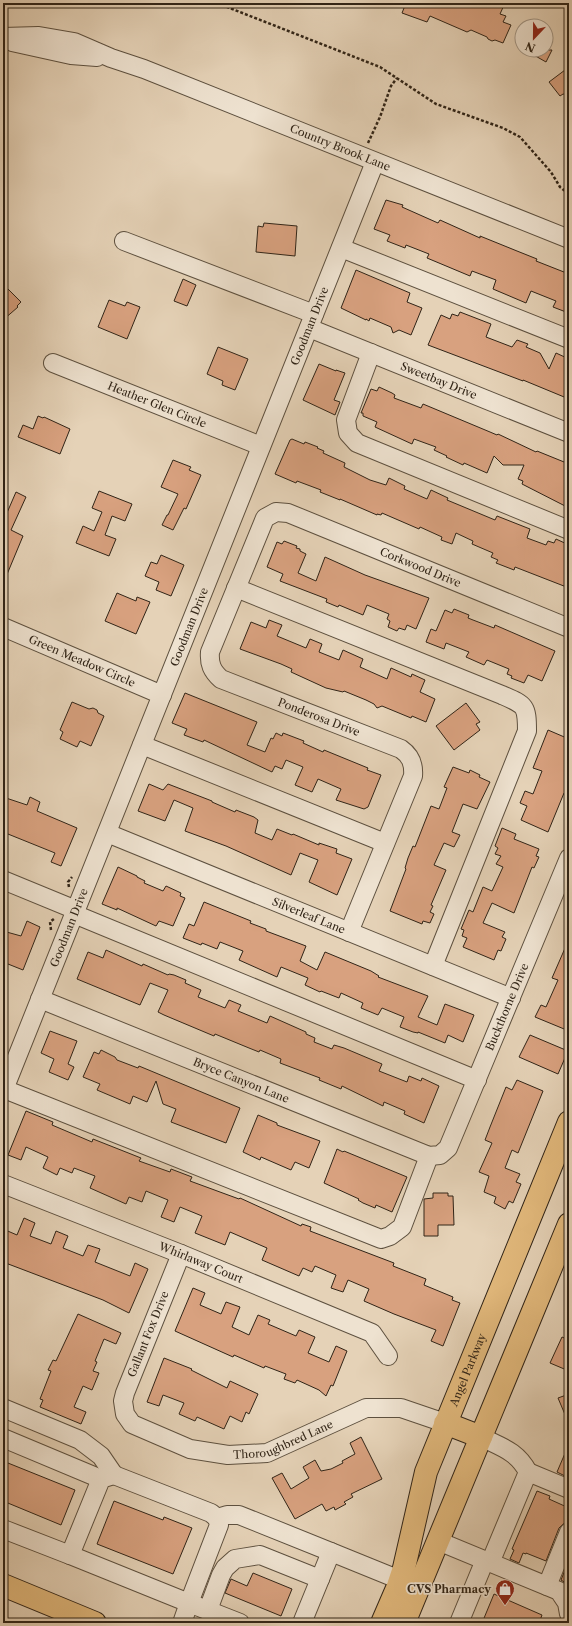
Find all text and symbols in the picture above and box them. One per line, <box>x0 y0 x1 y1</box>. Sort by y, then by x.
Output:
north arrow <box>514 18 554 58</box>
text: N <box>523 39 537 56</box>
street label: Country Brook Lane <box>288 121 393 174</box>
street label: Goodman Drive <box>287 285 331 367</box>
street label: Sweetbay Drive <box>399 359 479 402</box>
street label: Heather Glen Circle <box>106 379 208 431</box>
street label: Corkwood Drive <box>378 544 463 590</box>
street label: Goodman Drive <box>167 585 211 668</box>
street label: Green Meadow Circle <box>27 632 138 690</box>
street label: Ponderosa Drive <box>276 695 362 739</box>
street label: Goodman Drive <box>47 886 91 969</box>
street label: Silverleaf Lane <box>270 894 347 937</box>
street label: Buckthorne Drive <box>482 961 531 1053</box>
street label: Bryce Canyon Lane <box>191 1055 291 1106</box>
street label: Whirlaway Court <box>156 1239 245 1286</box>
street label: Gallant Fox Drive <box>124 1289 172 1379</box>
street label: Angel Parkway <box>446 1331 489 1409</box>
street label: Thoroughbred Lane <box>233 1417 335 1462</box>
shop icon: CVS Pharmacy <box>494 1578 516 1606</box>
place label: CVS Pharmacy <box>407 1582 491 1596</box>

